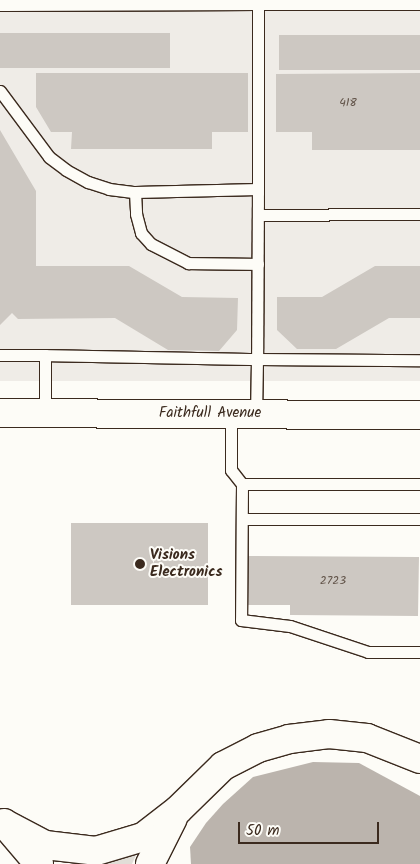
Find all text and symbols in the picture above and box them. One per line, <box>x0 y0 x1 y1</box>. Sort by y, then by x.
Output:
house number: 418 <box>339 96 357 110</box>
street label: Faithfull Avenue <box>159 405 261 423</box>
place label: Visions Electronics <box>150 546 222 581</box>
marker: Visions Electronics <box>134 558 146 570</box>
house number: 2723 <box>320 574 346 588</box>
scale bar <box>240 812 381 844</box>
text: 50 m <box>246 819 280 843</box>

